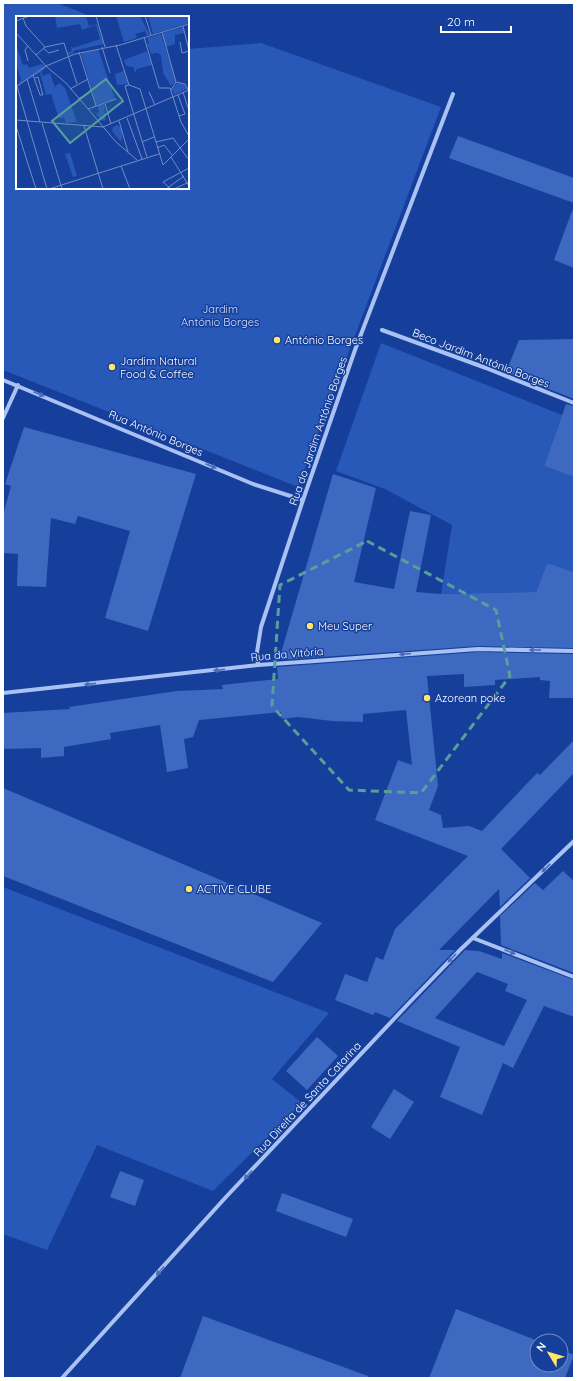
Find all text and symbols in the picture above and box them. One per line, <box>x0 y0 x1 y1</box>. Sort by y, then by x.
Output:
scale bar <box>441 8 511 34</box>
text: 20 m <box>447 14 475 29</box>
inset map <box>16 16 189 189</box>
park label: Jardim António Borges <box>181 302 259 329</box>
street label: Beco Jardim António Borges <box>410 325 552 391</box>
place label: António Borges <box>285 333 363 347</box>
marker: António Borges <box>272 335 282 345</box>
place label: Jardim Natural Food & Coffee <box>120 354 197 381</box>
street label: Rua do Jardim António Borges <box>286 355 350 507</box>
marker: Jardim Natural Food & Coffee <box>107 362 117 372</box>
one-way arrow <box>34 391 45 397</box>
street label: Rua António Borges <box>107 407 205 459</box>
one-way arrow <box>205 463 217 469</box>
place label: Meu Super <box>318 619 373 633</box>
marker: Meu Super <box>305 621 315 631</box>
street label: Rua da Vitória <box>250 644 324 664</box>
one-way arrow <box>528 647 541 653</box>
one-way arrow <box>399 651 411 658</box>
one-way arrow <box>213 666 225 673</box>
one-way arrow <box>84 680 96 687</box>
place label: Azorean poke <box>435 691 505 705</box>
marker: Azorean poke <box>422 693 432 703</box>
one-way arrow <box>541 863 551 873</box>
place label: ACTIVE CLUBE <box>197 882 271 896</box>
marker: ACTIVE CLUBE <box>184 884 194 894</box>
one-way arrow <box>504 950 516 956</box>
one-way arrow <box>447 953 457 963</box>
street label: Rua Direita de Santa Catarina <box>250 1039 364 1159</box>
one-way arrow <box>243 1170 252 1180</box>
one-way arrow <box>155 1265 164 1276</box>
north arrow <box>529 1333 569 1373</box>
text: N <box>533 1339 549 1354</box>

